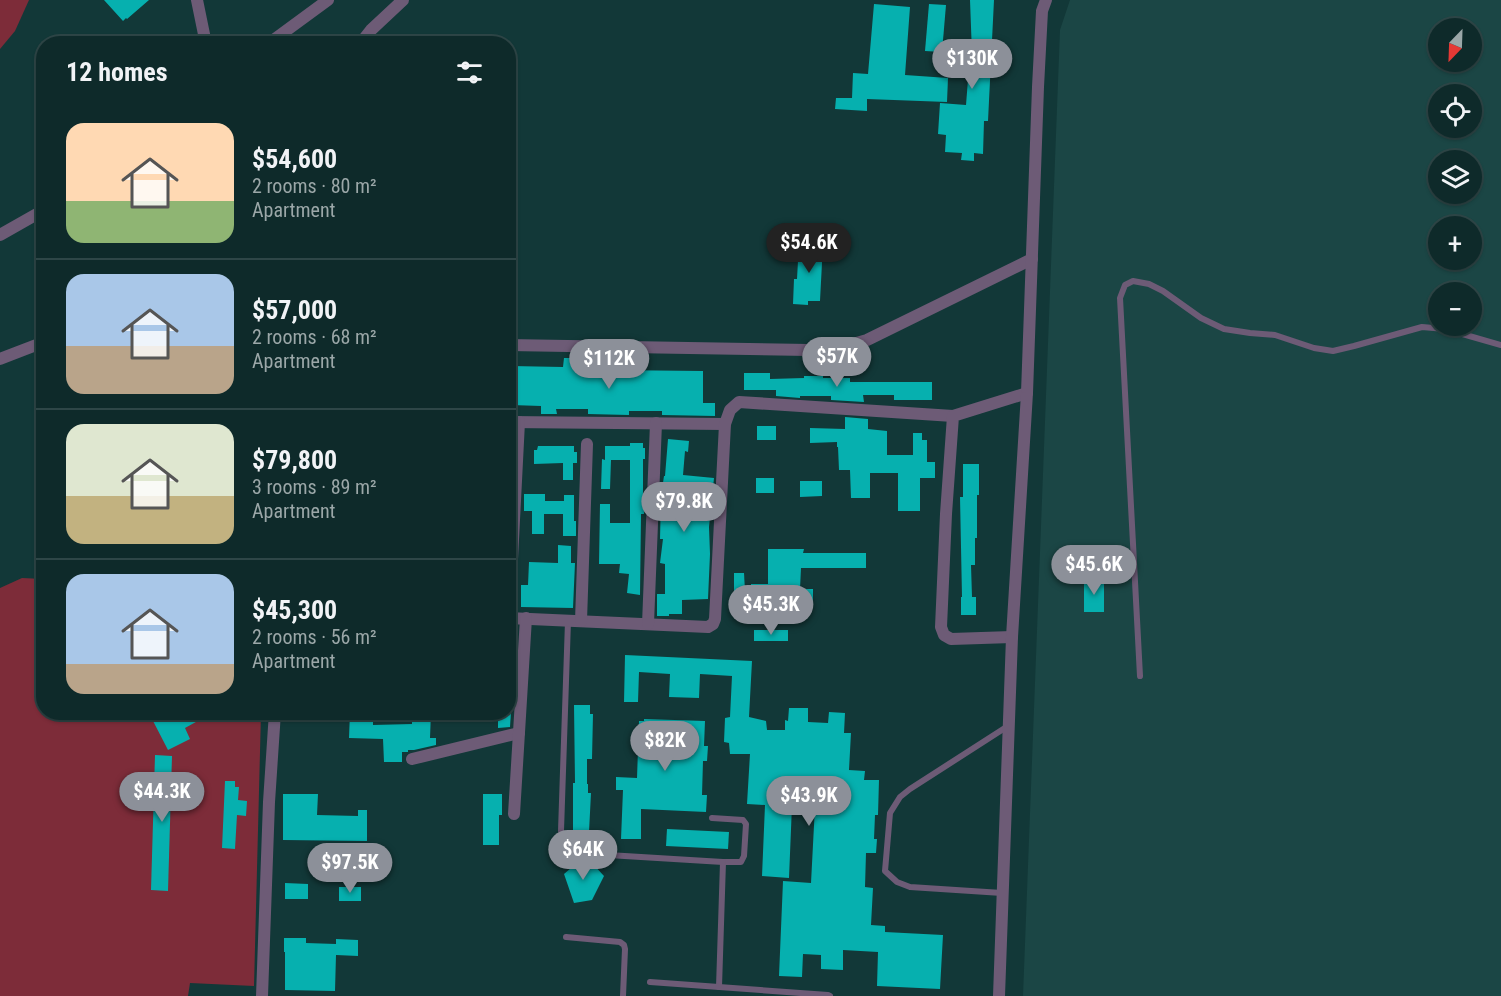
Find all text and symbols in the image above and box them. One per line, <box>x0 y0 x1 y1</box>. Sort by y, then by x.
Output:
north arrow <box>1428 18 1482 72</box>
map controls <box>1428 18 1482 336</box>
pin: $130K <box>930 39 1014 90</box>
text: $130K <box>946 46 998 70</box>
icon: filters <box>453 56 486 89</box>
text: 12 homes <box>66 57 168 87</box>
button: locate <box>1428 84 1482 138</box>
text: $54,600 <box>252 144 337 174</box>
icon: home <box>114 147 186 219</box>
button: layers <box>1428 150 1482 204</box>
text: 2 rooms · 80 m² <box>252 174 377 198</box>
text: Apartment <box>252 198 336 222</box>
button: + <box>1428 216 1482 270</box>
pin: $54.6K <box>760 223 858 274</box>
text: $54.6K <box>780 230 838 254</box>
button: − <box>1428 282 1482 336</box>
text: $57,000 <box>252 295 337 325</box>
icon: home <box>114 298 186 370</box>
text: 2 rooms · 68 m² <box>252 325 377 349</box>
pin: $57K <box>801 337 873 388</box>
pin: $112K <box>567 339 651 390</box>
text: $57K <box>816 344 858 368</box>
text: $112K <box>583 346 635 370</box>
text: Apartment <box>252 349 336 373</box>
text: $79,800 <box>252 445 337 475</box>
icon: home <box>114 448 186 520</box>
text: 3 rooms · 89 m² <box>252 475 377 499</box>
pin: $79.8K <box>635 482 733 533</box>
text: $79.8K <box>655 489 713 513</box>
text: Apartment <box>252 499 336 523</box>
pin: $45.6K <box>1045 545 1143 596</box>
text: $45.6K <box>1065 552 1123 576</box>
pin: $45.3K <box>722 585 820 636</box>
text: $45.3K <box>742 592 800 616</box>
text: $45,300 <box>252 595 337 625</box>
icon: home <box>114 598 186 670</box>
text: 2 rooms · 56 m² <box>252 625 377 649</box>
text: Apartment <box>252 649 336 673</box>
pin: $82K <box>629 721 701 772</box>
text: $82K <box>644 728 686 752</box>
pin: $44.3K <box>113 772 211 823</box>
pin: $43.9K <box>760 776 858 827</box>
text: $44.3K <box>133 779 191 803</box>
text: $43.9K <box>780 783 838 807</box>
pin: $64K <box>547 830 619 881</box>
text: $64K <box>562 837 604 861</box>
pin: $97.5K <box>301 843 399 894</box>
text: $97.5K <box>321 850 379 874</box>

